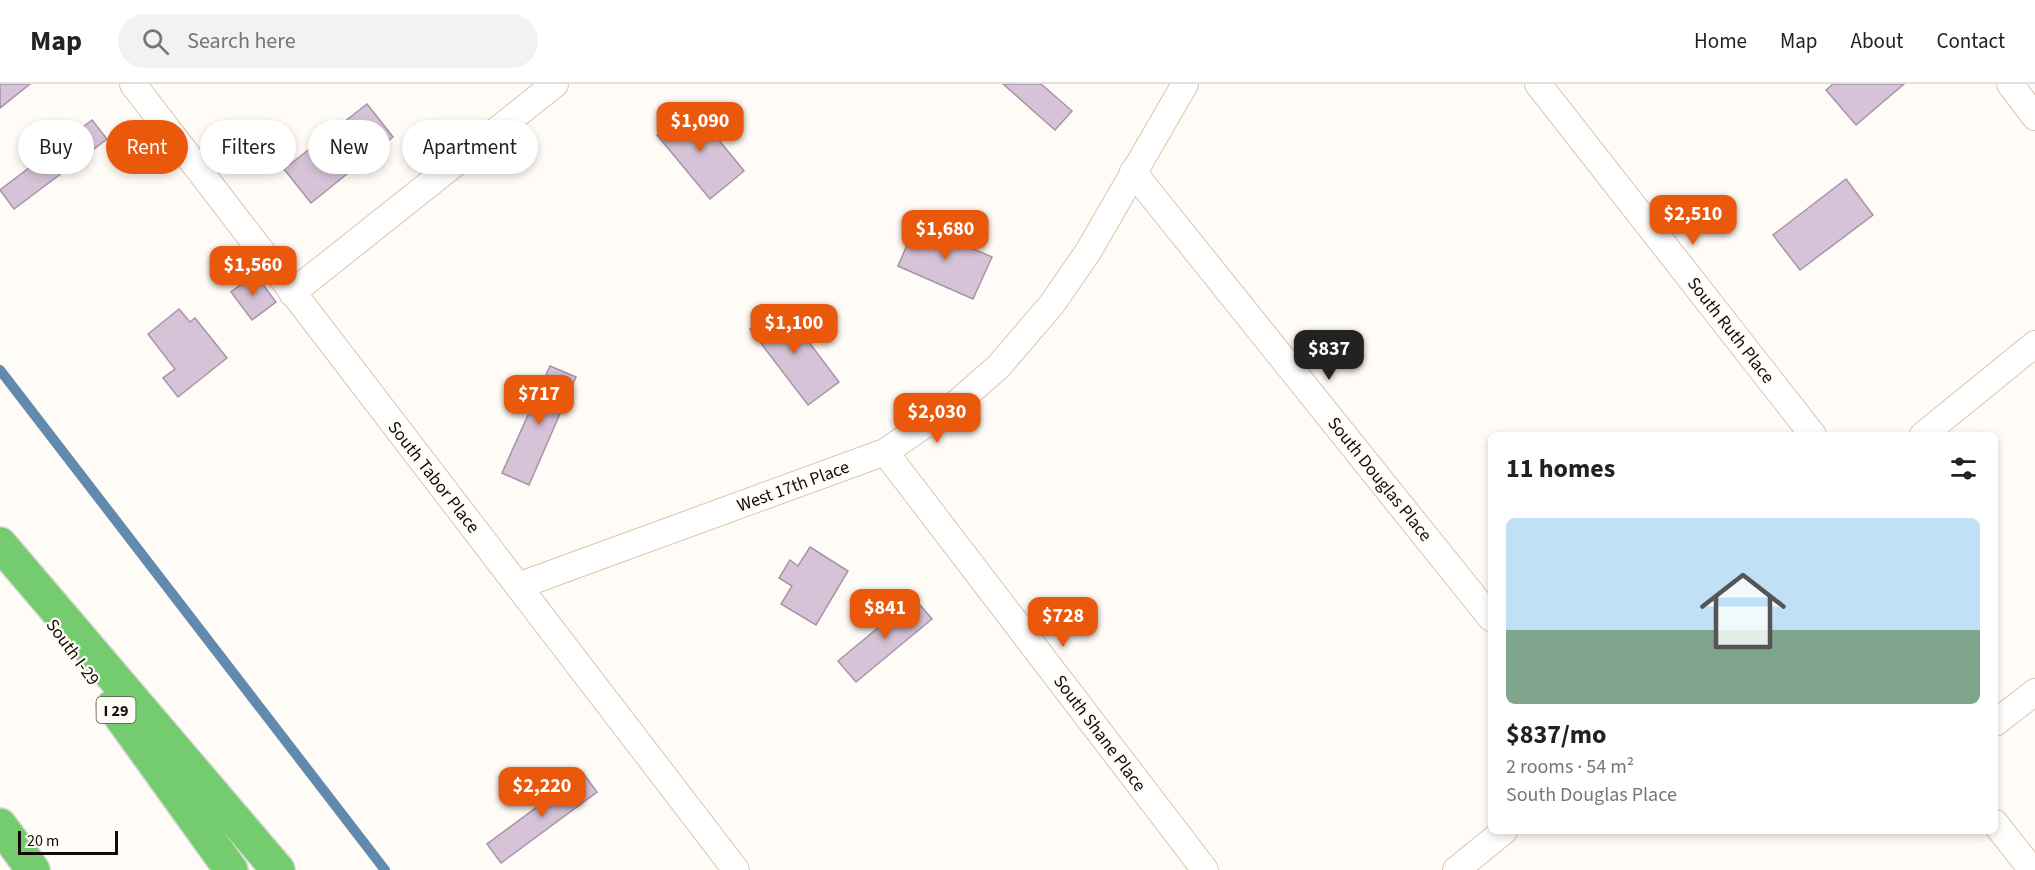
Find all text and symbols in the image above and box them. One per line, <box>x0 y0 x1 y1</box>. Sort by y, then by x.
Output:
search box <box>118 14 538 68</box>
text: Map <box>30 21 82 61</box>
icon: search <box>139 25 172 58</box>
text: Search here <box>187 25 296 57</box>
text: Home <box>1694 26 1747 56</box>
text: Map <box>1780 26 1818 56</box>
text: About <box>1851 26 1903 56</box>
text: Contact <box>1936 26 2005 56</box>
pin: $1,090 <box>651 102 749 153</box>
text: $1,090 <box>671 107 729 135</box>
chip: Buy <box>18 120 94 174</box>
chip: Rent <box>106 120 188 174</box>
chip: Filters <box>200 120 296 174</box>
chip: New <box>308 120 390 174</box>
chip: Apartment <box>402 120 538 174</box>
pin: $2,510 <box>1644 195 1742 246</box>
text: $2,510 <box>1664 200 1722 228</box>
pin: $1,680 <box>896 210 994 261</box>
text: $1,680 <box>916 215 974 243</box>
pin: $1,560 <box>204 246 302 297</box>
text: $1,560 <box>224 251 282 279</box>
street label: South Ruth Place <box>1681 272 1780 389</box>
pin: $1,100 <box>745 304 843 355</box>
text: $1,100 <box>765 309 823 337</box>
pin: $837 <box>1293 330 1365 381</box>
text: $837 <box>1308 335 1350 363</box>
pin: $717 <box>503 375 575 426</box>
text: $717 <box>518 380 560 408</box>
pin: $2,030 <box>888 393 986 444</box>
text: $2,030 <box>908 398 966 426</box>
street label: South Douglas Place <box>1322 412 1438 547</box>
street label: South Tabor Place <box>382 416 485 539</box>
text: 11 homes <box>1506 450 1615 487</box>
icon: filters <box>1947 452 1980 485</box>
street label: West 17th Place <box>733 455 853 518</box>
icon: home <box>1689 557 1797 665</box>
pin: $841 <box>849 589 921 640</box>
text: $841 <box>864 594 906 622</box>
pin: $728 <box>1027 597 1099 648</box>
text: $728 <box>1042 602 1084 630</box>
street label: South I-29 <box>40 614 105 691</box>
street label: South Shane Place <box>1047 670 1152 797</box>
road number: I 29 <box>96 697 136 723</box>
text: $837/mo <box>1506 716 1606 753</box>
text: 2 rooms · 54 m² <box>1506 753 1634 781</box>
pin: $2,220 <box>493 767 591 818</box>
text: $2,220 <box>513 772 571 800</box>
text: South Douglas Place <box>1506 781 1677 809</box>
scale bar <box>18 828 118 856</box>
text: 20 m <box>27 830 59 852</box>

